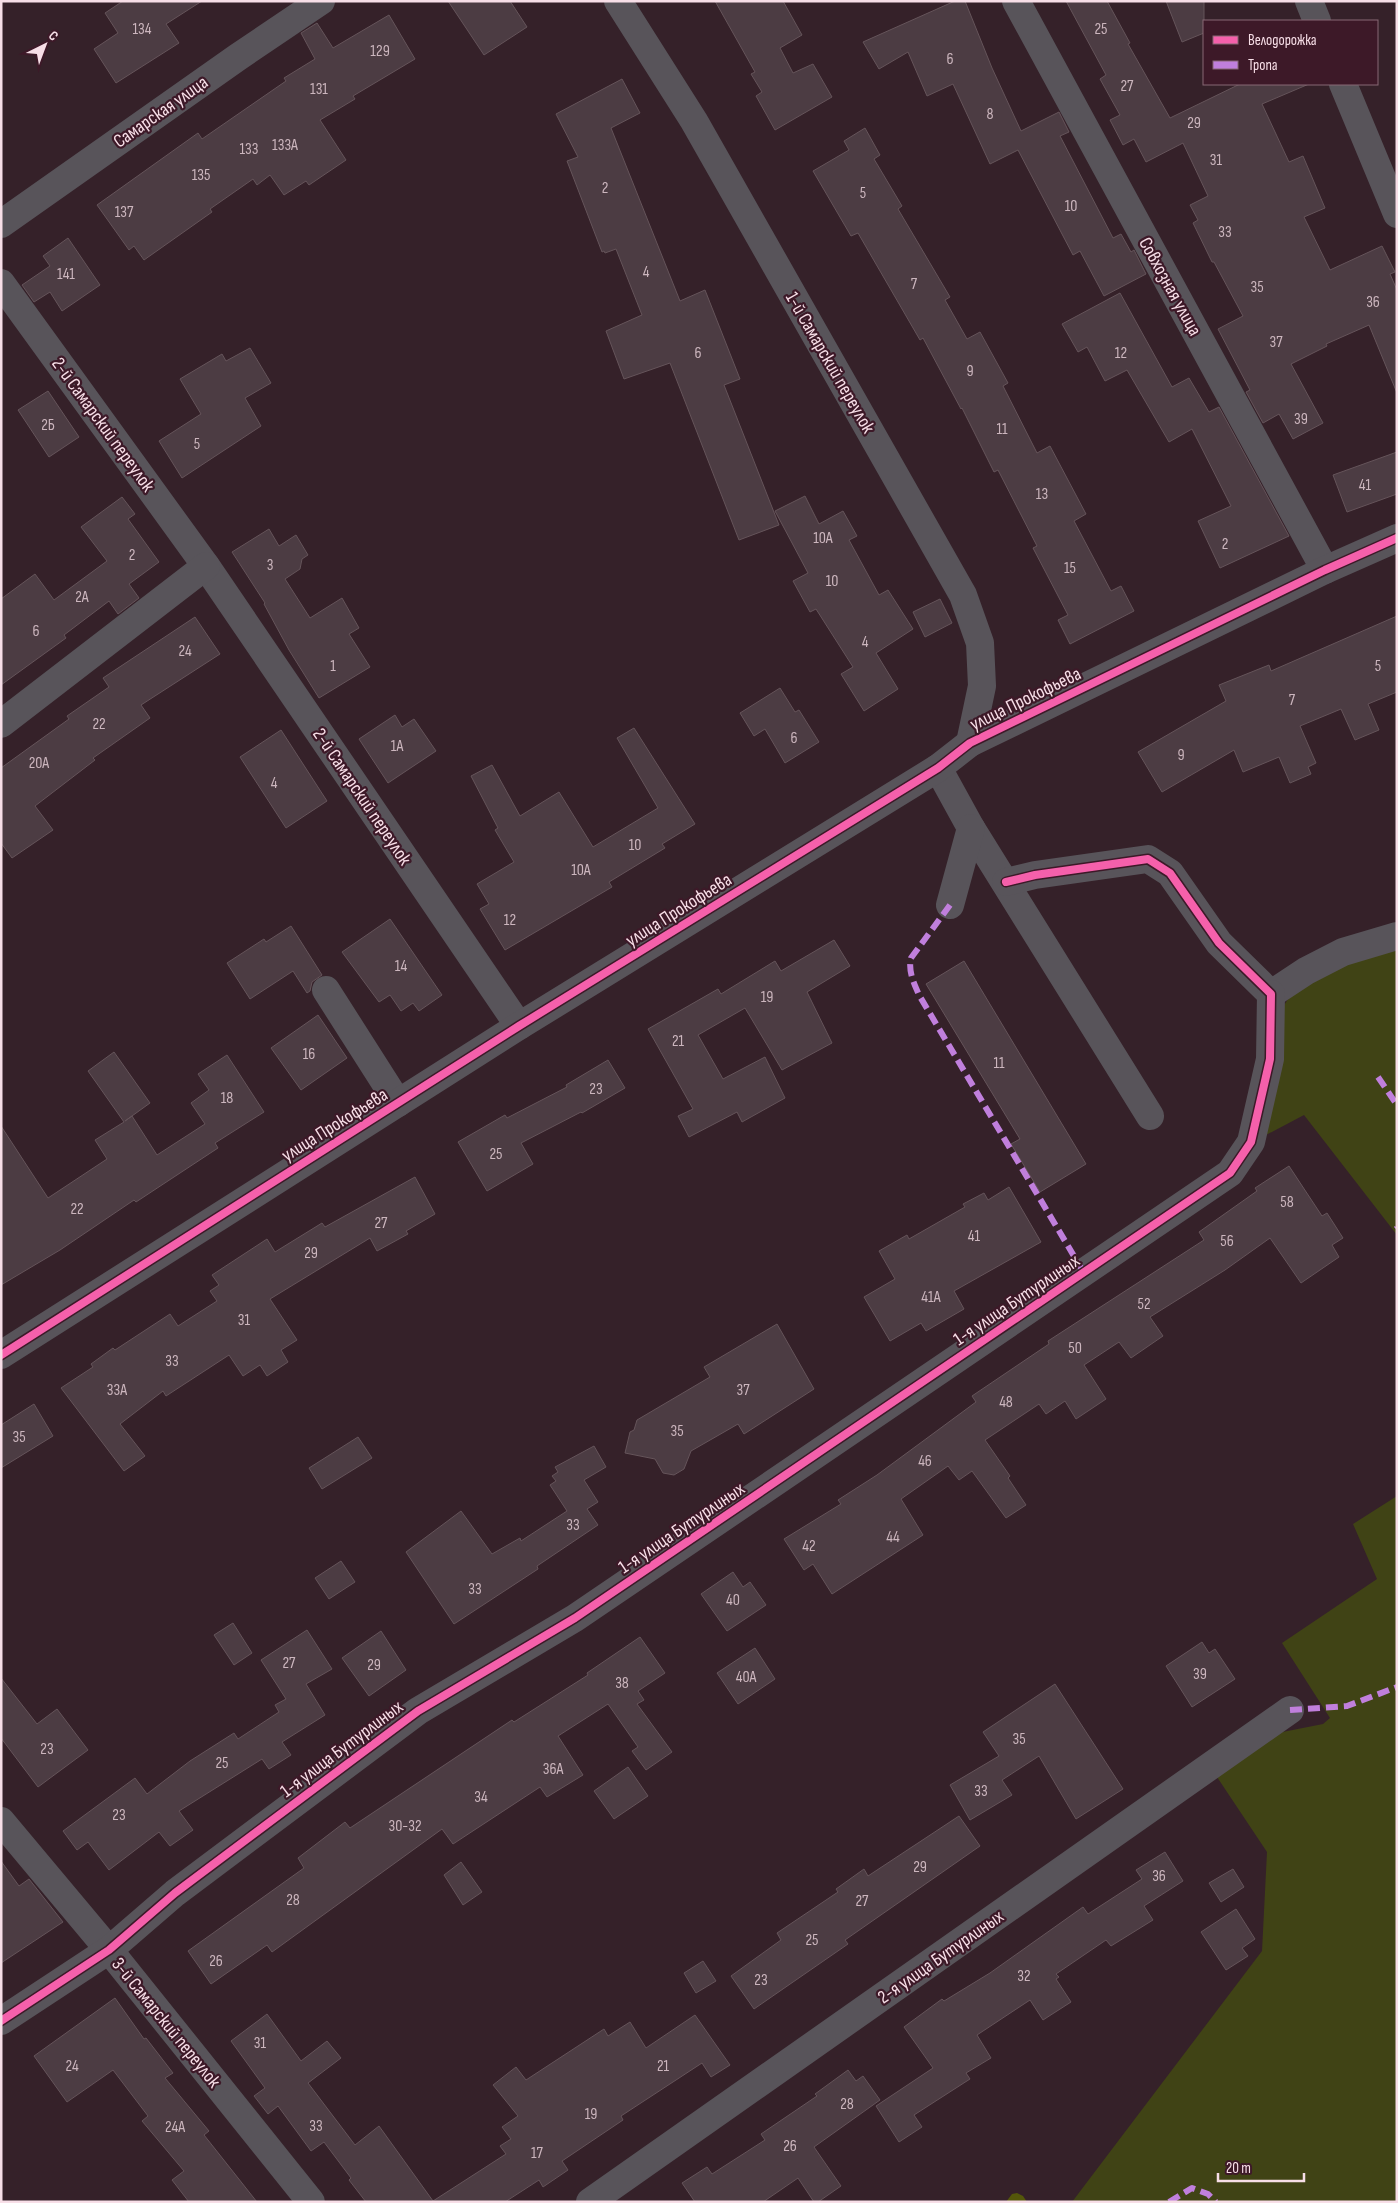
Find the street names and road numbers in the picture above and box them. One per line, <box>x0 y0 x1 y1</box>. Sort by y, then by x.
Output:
street label: Самарская улица <box>109 71 213 153</box>
street label: Совхозная улица <box>1133 233 1206 340</box>
street label: 1-й Самарский переулок <box>780 288 880 438</box>
street label: 2-й Самарский переулок <box>46 353 160 497</box>
street label: улица Прокофьева <box>966 663 1085 736</box>
street label: 2-й Самарский переулок <box>307 724 417 870</box>
street label: улица Прокофьева <box>622 869 736 952</box>
street label: улица Прокофьева <box>278 1084 392 1167</box>
street label: 1-я улица Бутурлиных <box>949 1249 1084 1351</box>
street label: 1-я улица Бутурлиных <box>614 1477 749 1579</box>
street label: 1-я улица Бутурлиных <box>276 1696 408 1803</box>
street label: 2-я улица Бутурлиных <box>873 1905 1008 2009</box>
street label: 3-й Самарский переулок <box>106 1953 226 2093</box>

